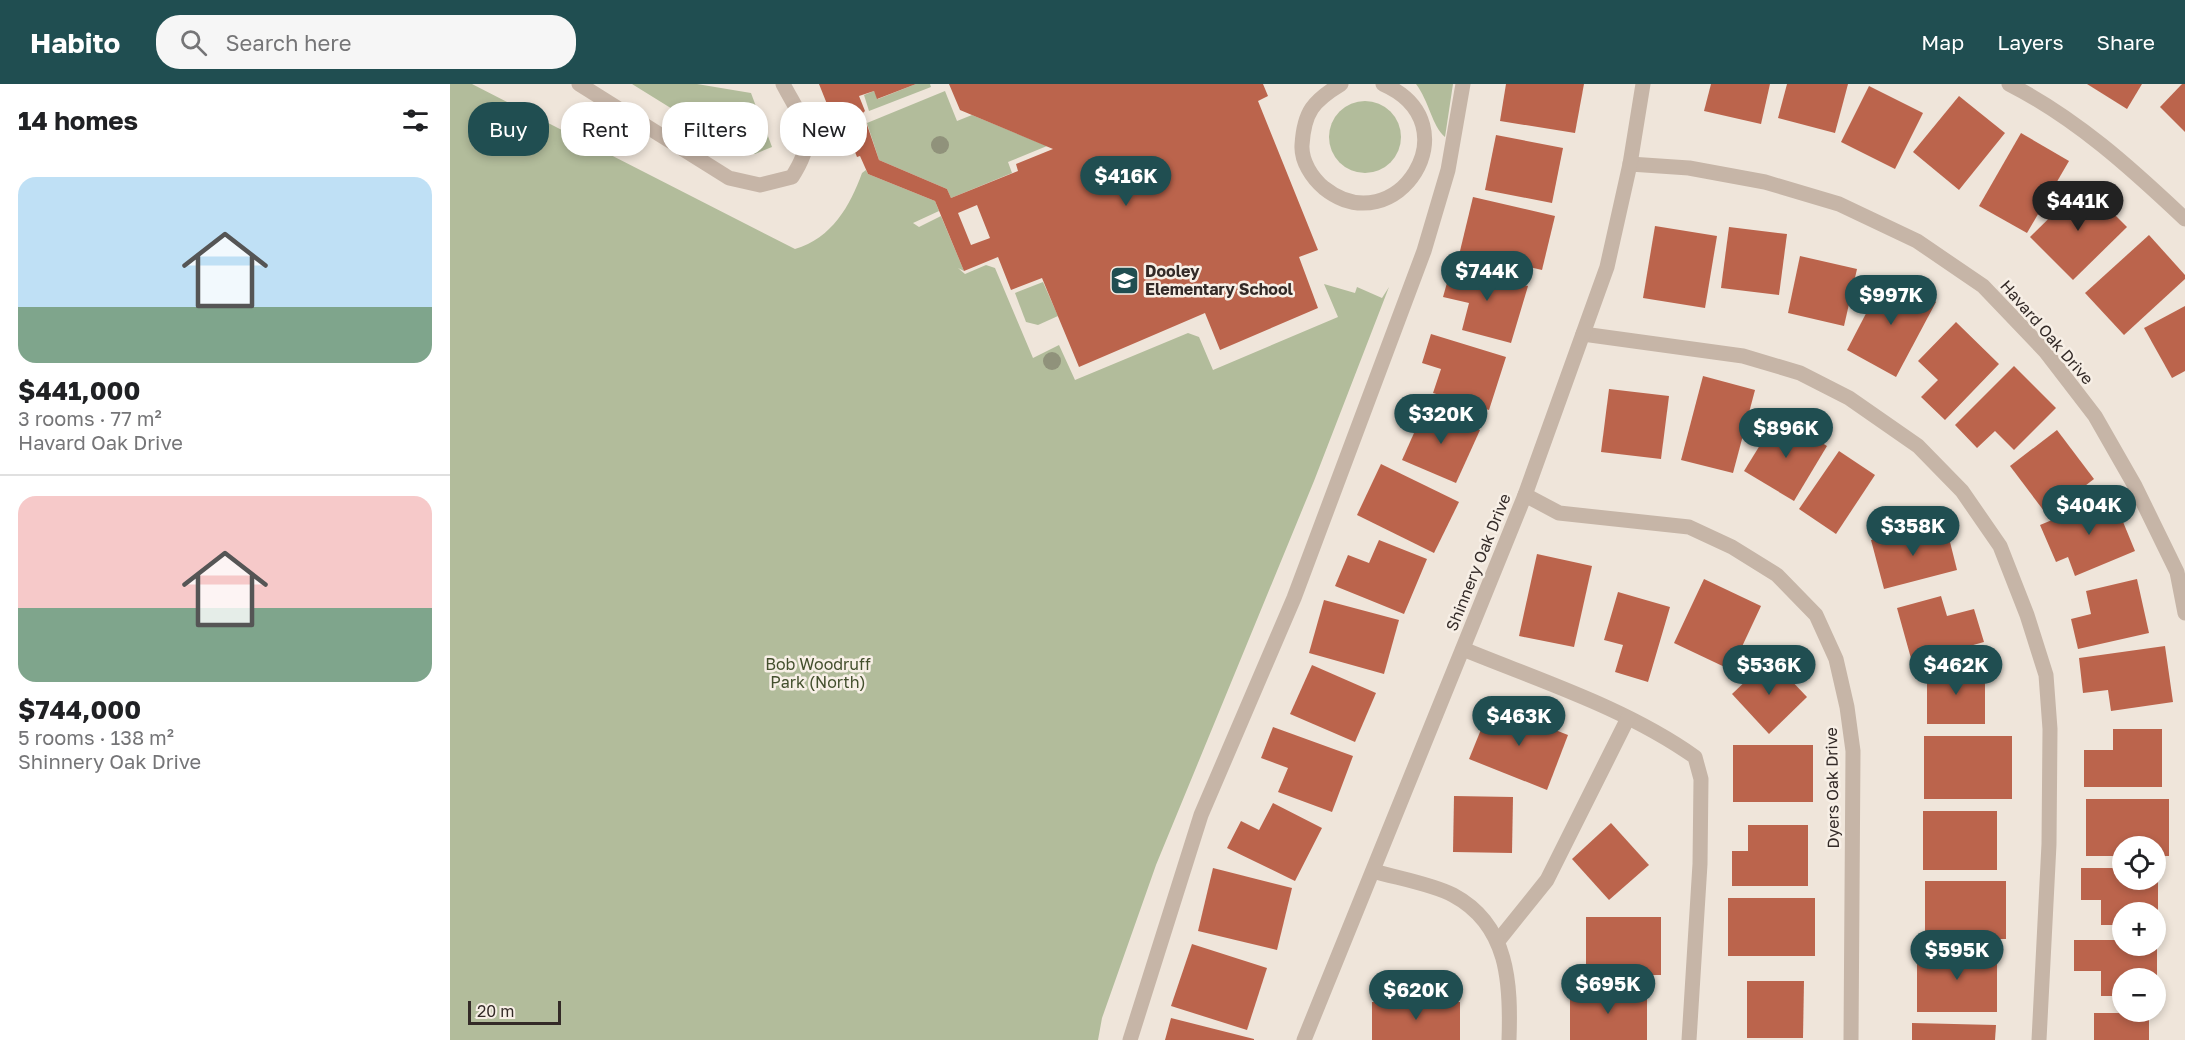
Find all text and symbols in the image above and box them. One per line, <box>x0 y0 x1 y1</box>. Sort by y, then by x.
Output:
search box <box>156 15 576 69</box>
text: Habito <box>30 26 120 59</box>
icon: search <box>177 26 210 59</box>
text: Search here <box>225 29 351 56</box>
text: Map <box>1921 29 1964 55</box>
text: Layers <box>1997 29 2064 55</box>
text: Share <box>2097 29 2155 55</box>
chip: Buy <box>468 102 549 156</box>
chip: Rent <box>561 102 650 156</box>
chip: Filters <box>662 102 768 156</box>
chip: New <box>780 102 867 156</box>
icon: filters <box>399 104 432 137</box>
text: 14 homes <box>18 105 138 136</box>
pin: $416K <box>1084 156 1168 207</box>
text: $416K <box>1094 163 1158 187</box>
pin: $441K <box>2036 181 2120 232</box>
text: $441K <box>2046 188 2110 212</box>
icon: home <box>171 216 279 324</box>
pin: $744K <box>1445 251 1529 302</box>
text: $744K <box>1455 258 1519 282</box>
place label: Dooley Elementary School <box>1145 261 1294 299</box>
school or university icon: Dooley Elementary School <box>1108 264 1140 296</box>
pin: $997K <box>1849 275 1933 326</box>
street label: Havard Oak Drive <box>1996 276 2098 388</box>
text: $997K <box>1859 282 1923 306</box>
text: $441,000 <box>18 375 140 406</box>
pin: $320K <box>1399 394 1483 445</box>
text: $320K <box>1408 401 1474 425</box>
text: 3 rooms · 77 m² <box>18 406 162 430</box>
pin: $896K <box>1744 408 1828 459</box>
text: $896K <box>1753 415 1819 439</box>
text: Havard Oak Drive <box>18 430 183 454</box>
pin: $404K <box>2047 485 2131 536</box>
street label: Shinnery Oak Drive <box>1441 490 1515 634</box>
text: $404K <box>2056 492 2122 516</box>
pin: $358K <box>1871 506 1955 557</box>
text: $358K <box>1880 513 1946 537</box>
icon: home <box>171 535 279 643</box>
pin: $536K <box>1727 645 1811 696</box>
pin: $462K <box>1914 645 1998 696</box>
text: $536K <box>1737 652 1802 676</box>
text: $462K <box>1923 652 1989 676</box>
park label: Bob Woodruff Park (North) <box>765 654 871 692</box>
text: $744,000 <box>18 694 141 725</box>
pin: $463K <box>1477 696 1561 747</box>
text: $463K <box>1486 703 1552 727</box>
text: 5 rooms · 138 m² <box>18 725 174 749</box>
street label: Dyers Oak Drive <box>1821 727 1843 849</box>
text: Shinnery Oak Drive <box>18 749 201 773</box>
map controls <box>2112 836 2166 1022</box>
button: locate <box>2112 836 2166 890</box>
button: + <box>2112 902 2166 956</box>
pin: $595K <box>1915 930 1999 981</box>
text: $595K <box>1925 937 1990 961</box>
pin: $695K <box>1566 964 1650 1015</box>
button: − <box>2112 968 2166 1022</box>
pin: $620K <box>1374 970 1458 1021</box>
text: $695K <box>1575 971 1641 995</box>
text: $620K <box>1383 977 1449 1001</box>
scale bar <box>468 998 561 1026</box>
text: 20 m <box>477 1001 514 1021</box>

